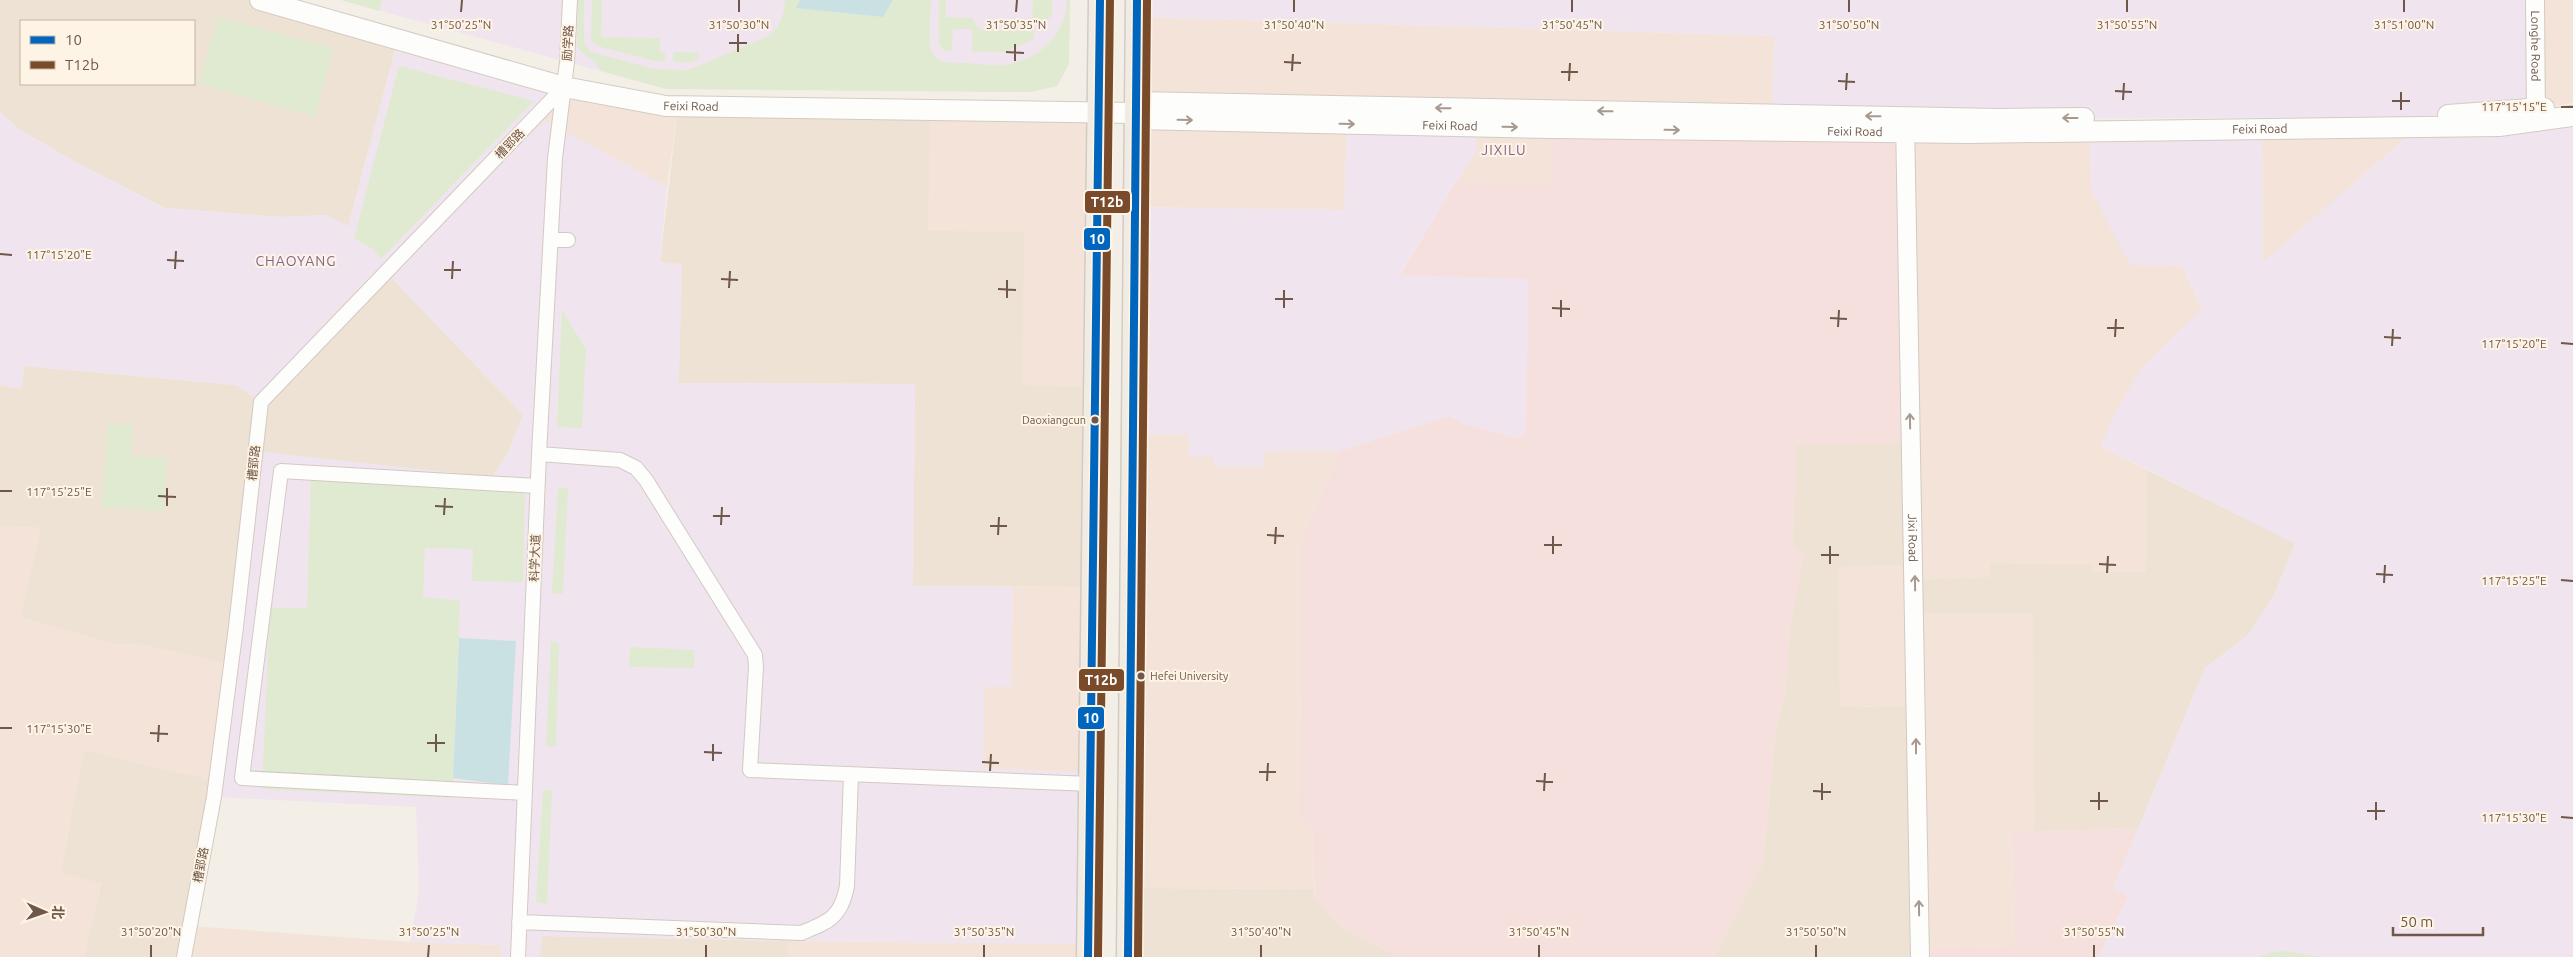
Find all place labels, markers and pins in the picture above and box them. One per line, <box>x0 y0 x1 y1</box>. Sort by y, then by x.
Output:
place label: Daoxiangcun <box>1022 414 1086 426</box>
marker: Daoxiangcun <box>1090 415 1100 425</box>
place label: Hefei University <box>1150 670 1229 682</box>
marker: Hefei University <box>1136 671 1146 681</box>

